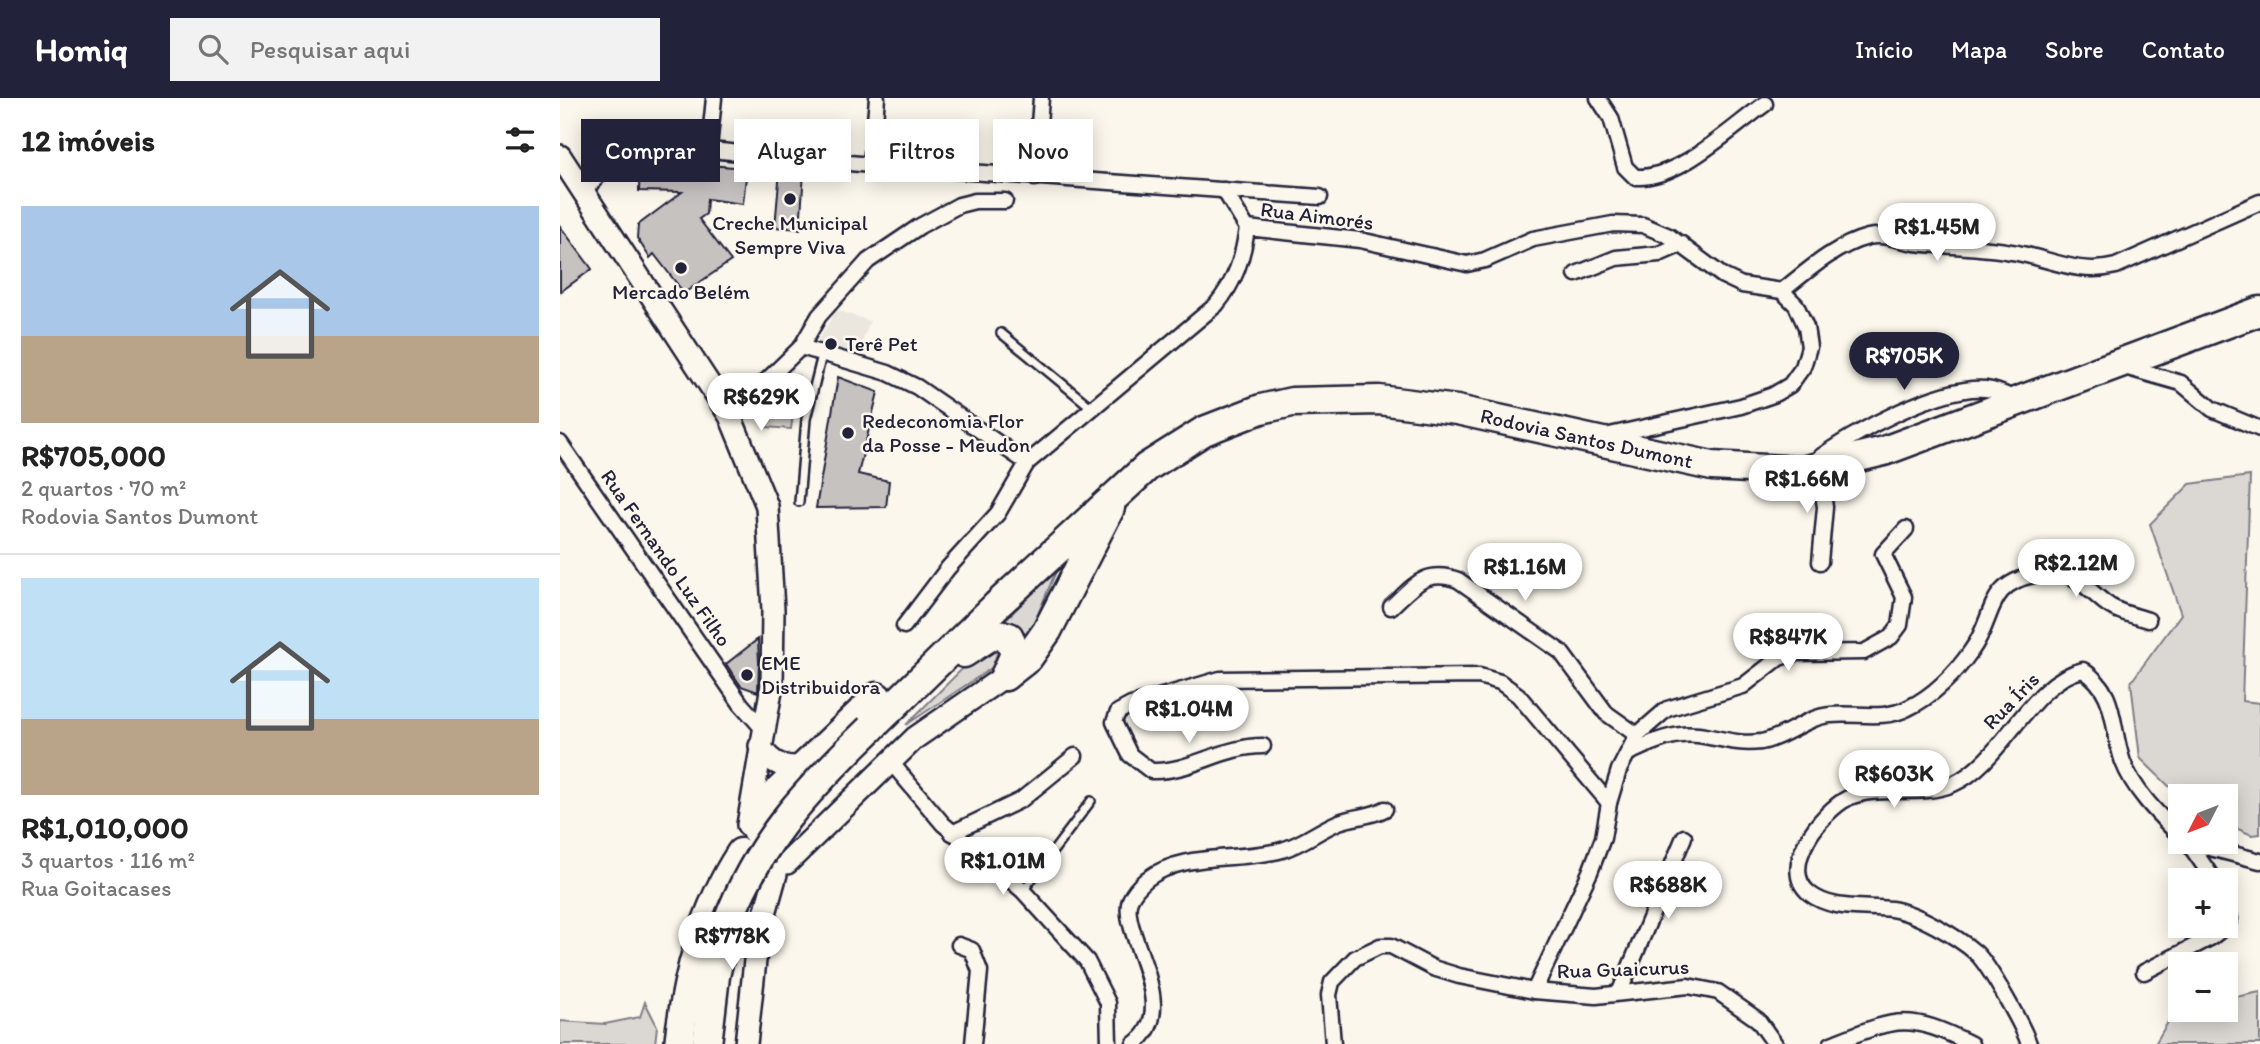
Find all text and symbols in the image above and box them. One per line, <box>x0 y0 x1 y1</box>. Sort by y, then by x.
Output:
search box <box>170 18 660 81</box>
text: Homiq <box>35 30 128 69</box>
icon: search <box>194 30 232 68</box>
text: Pesquisar aqui <box>250 33 411 65</box>
text: Início <box>1855 35 1913 64</box>
text: Mapa <box>1951 35 2007 64</box>
text: Sobre <box>2045 35 2104 64</box>
text: Contato <box>2142 35 2225 64</box>
chip: Comprar <box>581 119 720 182</box>
chip: Alugar <box>734 119 851 182</box>
chip: Filtros <box>865 119 979 182</box>
chip: Novo <box>993 119 1093 182</box>
icon: filters <box>501 121 539 159</box>
text: 12 imóveis <box>21 122 155 159</box>
marker: Creche Municipal Sempre Viva <box>782 191 798 207</box>
street label: Rua Aimorés <box>1259 196 1375 235</box>
pin: R$1.45M <box>1872 204 2002 263</box>
place label: Creche Municipal Sempre Viva <box>712 210 868 259</box>
text: R$1.45M <box>1894 212 1980 240</box>
icon: home <box>217 251 343 377</box>
marker: Mercado Belém <box>673 260 689 276</box>
place label: Mercado Belém <box>612 279 750 304</box>
place label: Terê Pet <box>845 331 918 356</box>
pin: R$705K <box>1847 332 1961 392</box>
marker: Terê Pet <box>823 336 839 352</box>
text: R$705K <box>1865 341 1943 369</box>
pin: R$629K <box>704 374 818 433</box>
text: R$629K <box>723 382 799 410</box>
street label: Rodovia Santos Dumont <box>1478 403 1695 473</box>
place label: Redeconomia Flor da Posse - Meudon <box>862 408 1030 457</box>
marker: Redeconomia Flor da Posse - Meudon <box>840 425 856 441</box>
text: R$705,000 <box>21 437 166 474</box>
pin: R$1.66M <box>1742 456 1872 515</box>
street label: Rua Fernando Luz Filho <box>596 464 737 651</box>
text: R$1.66M <box>1765 464 1849 492</box>
text: 2 quartos · 70 m² <box>21 474 186 502</box>
text: Rodovia Santos Dumont <box>21 502 258 530</box>
pin: R$2.12M <box>2011 540 2141 599</box>
pin: R$1.16M <box>1460 544 1590 603</box>
text: R$2.12M <box>2034 548 2118 576</box>
text: R$1.16M <box>1483 552 1567 580</box>
pin: R$847K <box>1731 614 1845 673</box>
text: R$847K <box>1749 622 1827 650</box>
icon: home <box>217 623 343 749</box>
place label: EME Distribuidora <box>761 650 880 699</box>
marker: EME Distribuidora <box>739 667 755 683</box>
street label: Rua Íris <box>1977 667 2044 735</box>
pin: R$1.04M <box>1124 686 1254 745</box>
text: R$1.04M <box>1145 694 1233 722</box>
pin: R$603K <box>1837 750 1951 810</box>
text: R$603K <box>1855 759 1933 787</box>
north arrow <box>2168 784 2238 854</box>
map controls <box>2168 784 2238 1022</box>
text: R$1,010,000 <box>21 809 189 846</box>
pin: R$1.01M <box>938 838 1068 897</box>
text: 3 quartos · 116 m² <box>21 846 195 874</box>
text: R$1.01M <box>960 846 1046 874</box>
pin: R$688K <box>1611 862 1725 921</box>
button: + <box>2168 868 2238 938</box>
text: R$688K <box>1629 870 1707 898</box>
text: Rua Goitacases <box>21 874 171 902</box>
pin: R$778K <box>675 912 789 972</box>
text: R$778K <box>694 921 770 949</box>
button: − <box>2168 952 2238 1022</box>
street label: Rua Guaicurus <box>1556 954 1690 983</box>

